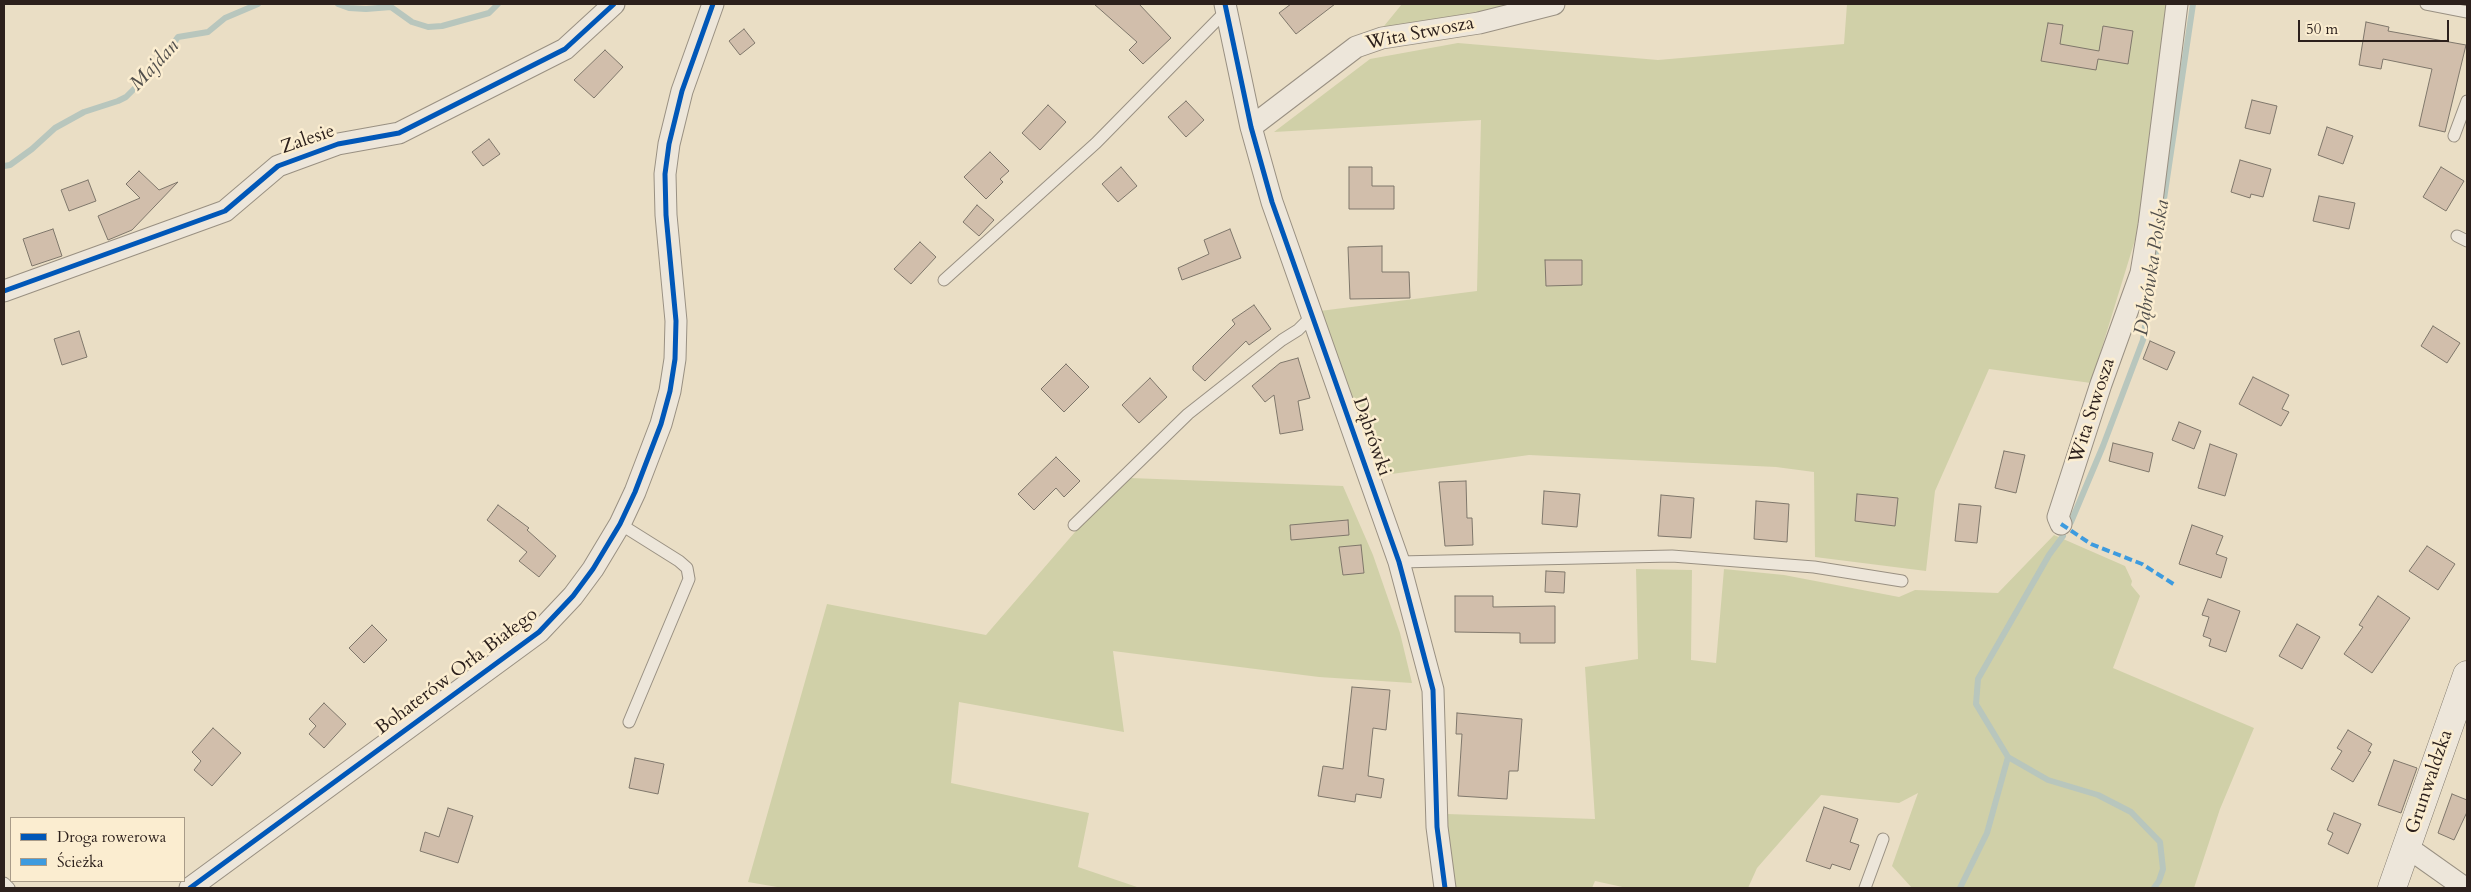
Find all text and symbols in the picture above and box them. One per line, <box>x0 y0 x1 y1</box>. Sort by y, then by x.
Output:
scale bar <box>2301 10 2452 42</box>
street label: Wita Stwosza <box>1364 12 1476 56</box>
text: 50 m <box>2306 19 2338 39</box>
water label: Majdan <box>125 35 185 97</box>
street label: Zalesie <box>278 120 338 160</box>
water label: Dąbrówka Polska <box>2130 198 2176 338</box>
street label: Wita Stwosza <box>2065 355 2121 467</box>
street label: Dąbrówki <box>1347 395 1395 479</box>
street label: Bohaterów Orła Białego <box>371 604 543 740</box>
street label: Grunwaldzka <box>2402 727 2458 837</box>
legend <box>10 817 185 882</box>
text: Droga rowerowa <box>57 827 166 847</box>
text: Ścieżka <box>57 852 104 872</box>

